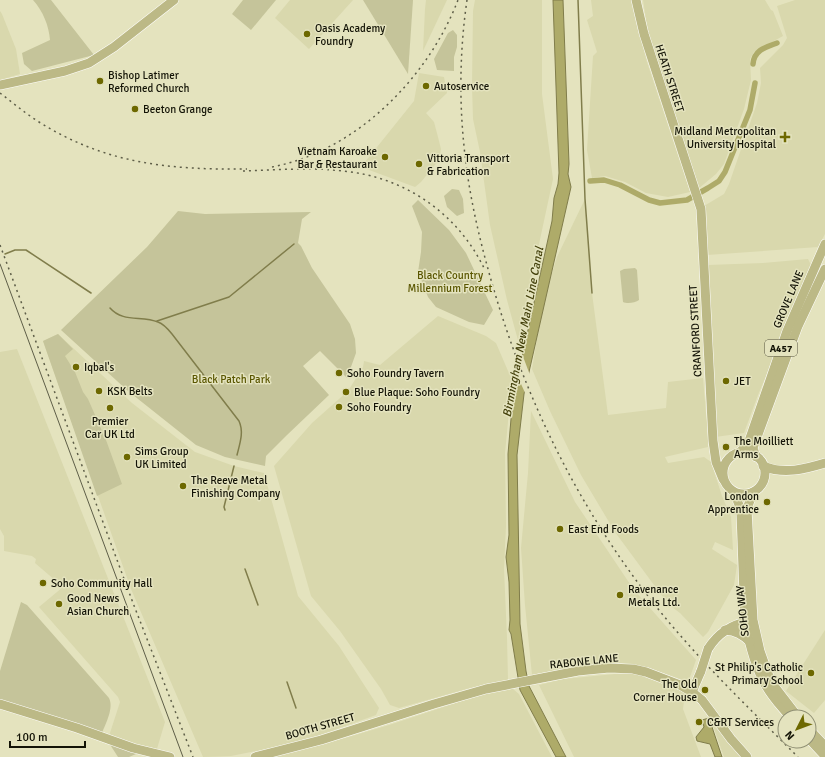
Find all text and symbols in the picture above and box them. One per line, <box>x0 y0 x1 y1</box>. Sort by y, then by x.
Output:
place label: Oasis Academy Foundry <box>315 22 386 48</box>
marker: Oasis Academy Foundry <box>302 29 312 39</box>
street label: HEATH STREET <box>652 43 687 114</box>
place label: Bishop Latimer Reformed Church <box>108 69 190 95</box>
marker: Bishop Latimer Reformed Church <box>95 76 105 86</box>
place label: Autoservice <box>434 80 489 93</box>
marker: Autoservice <box>421 81 431 91</box>
place label: Beeton Grange <box>143 103 213 116</box>
marker: Beeton Grange <box>130 104 140 114</box>
place label: Midland Metropolitan University Hospital <box>674 125 776 151</box>
marker: Midland Metropolitan University Hospital <box>779 131 791 143</box>
place label: Vietnam Karoake Bar & Restaurant <box>297 145 377 171</box>
marker: Vietnam Karoake Bar & Restaurant <box>380 152 390 162</box>
place label: Vittoria Transport & Fabrication <box>427 152 510 178</box>
marker: Vittoria Transport & Fabrication <box>414 159 424 169</box>
water label: Birmingham New Main Line Canal <box>500 244 548 418</box>
street label: GROVE LANE <box>770 268 806 330</box>
park label: Black Country Millennium Forest <box>408 269 493 295</box>
street label: CRANFORD STREET <box>687 284 704 377</box>
road number: A457 <box>765 340 797 356</box>
place label: Iqbal's <box>84 361 115 374</box>
marker: Iqbal's <box>71 362 81 372</box>
place label: Soho Foundry Tavern <box>347 367 444 380</box>
marker: Soho Foundry Tavern <box>334 368 344 378</box>
park label: Black Patch Park <box>192 373 271 386</box>
place label: JET <box>734 375 751 388</box>
marker: JET <box>721 376 731 386</box>
place label: KSK Belts <box>107 385 153 398</box>
marker: KSK Belts <box>94 386 104 396</box>
place label: Blue Plaque: Soho Foundry <box>354 386 481 399</box>
marker: Blue Plaque: Soho Foundry <box>341 387 351 397</box>
place label: Soho Foundry <box>347 401 412 414</box>
marker: Soho Foundry <box>334 402 344 412</box>
marker: Premier Car UK Ltd <box>105 403 115 413</box>
place label: Premier Car UK Ltd <box>85 415 135 441</box>
place label: The Moilliett Arms <box>734 435 794 461</box>
marker: The Moilliett Arms <box>721 442 731 452</box>
place label: Sims Group UK Limited <box>135 445 189 471</box>
marker: Sims Group UK Limited <box>122 452 132 462</box>
place label: The Reeve Metal Finishing Company <box>191 474 281 500</box>
marker: The Reeve Metal Finishing Company <box>178 481 188 491</box>
place label: London Apprentice <box>708 490 759 516</box>
marker: London Apprentice <box>762 497 772 507</box>
place label: East End Foods <box>568 523 639 536</box>
marker: East End Foods <box>555 524 565 534</box>
place label: Soho Community Hall <box>51 577 153 590</box>
marker: Soho Community Hall <box>38 578 48 588</box>
place label: Ravenance Metals Ltd. <box>628 583 680 609</box>
street label: SOHO WAY <box>733 584 752 637</box>
marker: Ravenance Metals Ltd. <box>615 590 625 600</box>
place label: Good News Asian Church <box>67 592 129 618</box>
marker: Good News Asian Church <box>54 599 64 609</box>
street label: RABONE LANE <box>549 651 619 672</box>
place label: St Philip's Catholic Primary School <box>715 661 803 687</box>
marker: St Philip's Catholic Primary School <box>806 668 816 678</box>
place label: The Old Corner House <box>633 678 697 704</box>
marker: The Old Corner House <box>700 685 710 695</box>
north arrow <box>777 709 817 749</box>
street label: BOOTH STREET <box>284 710 357 743</box>
place label: C&RT Services <box>707 716 774 729</box>
marker: C&RT Services <box>694 717 704 727</box>
scale bar <box>10 723 85 749</box>
text: N <box>783 728 797 743</box>
text: 100 m <box>16 730 48 745</box>

